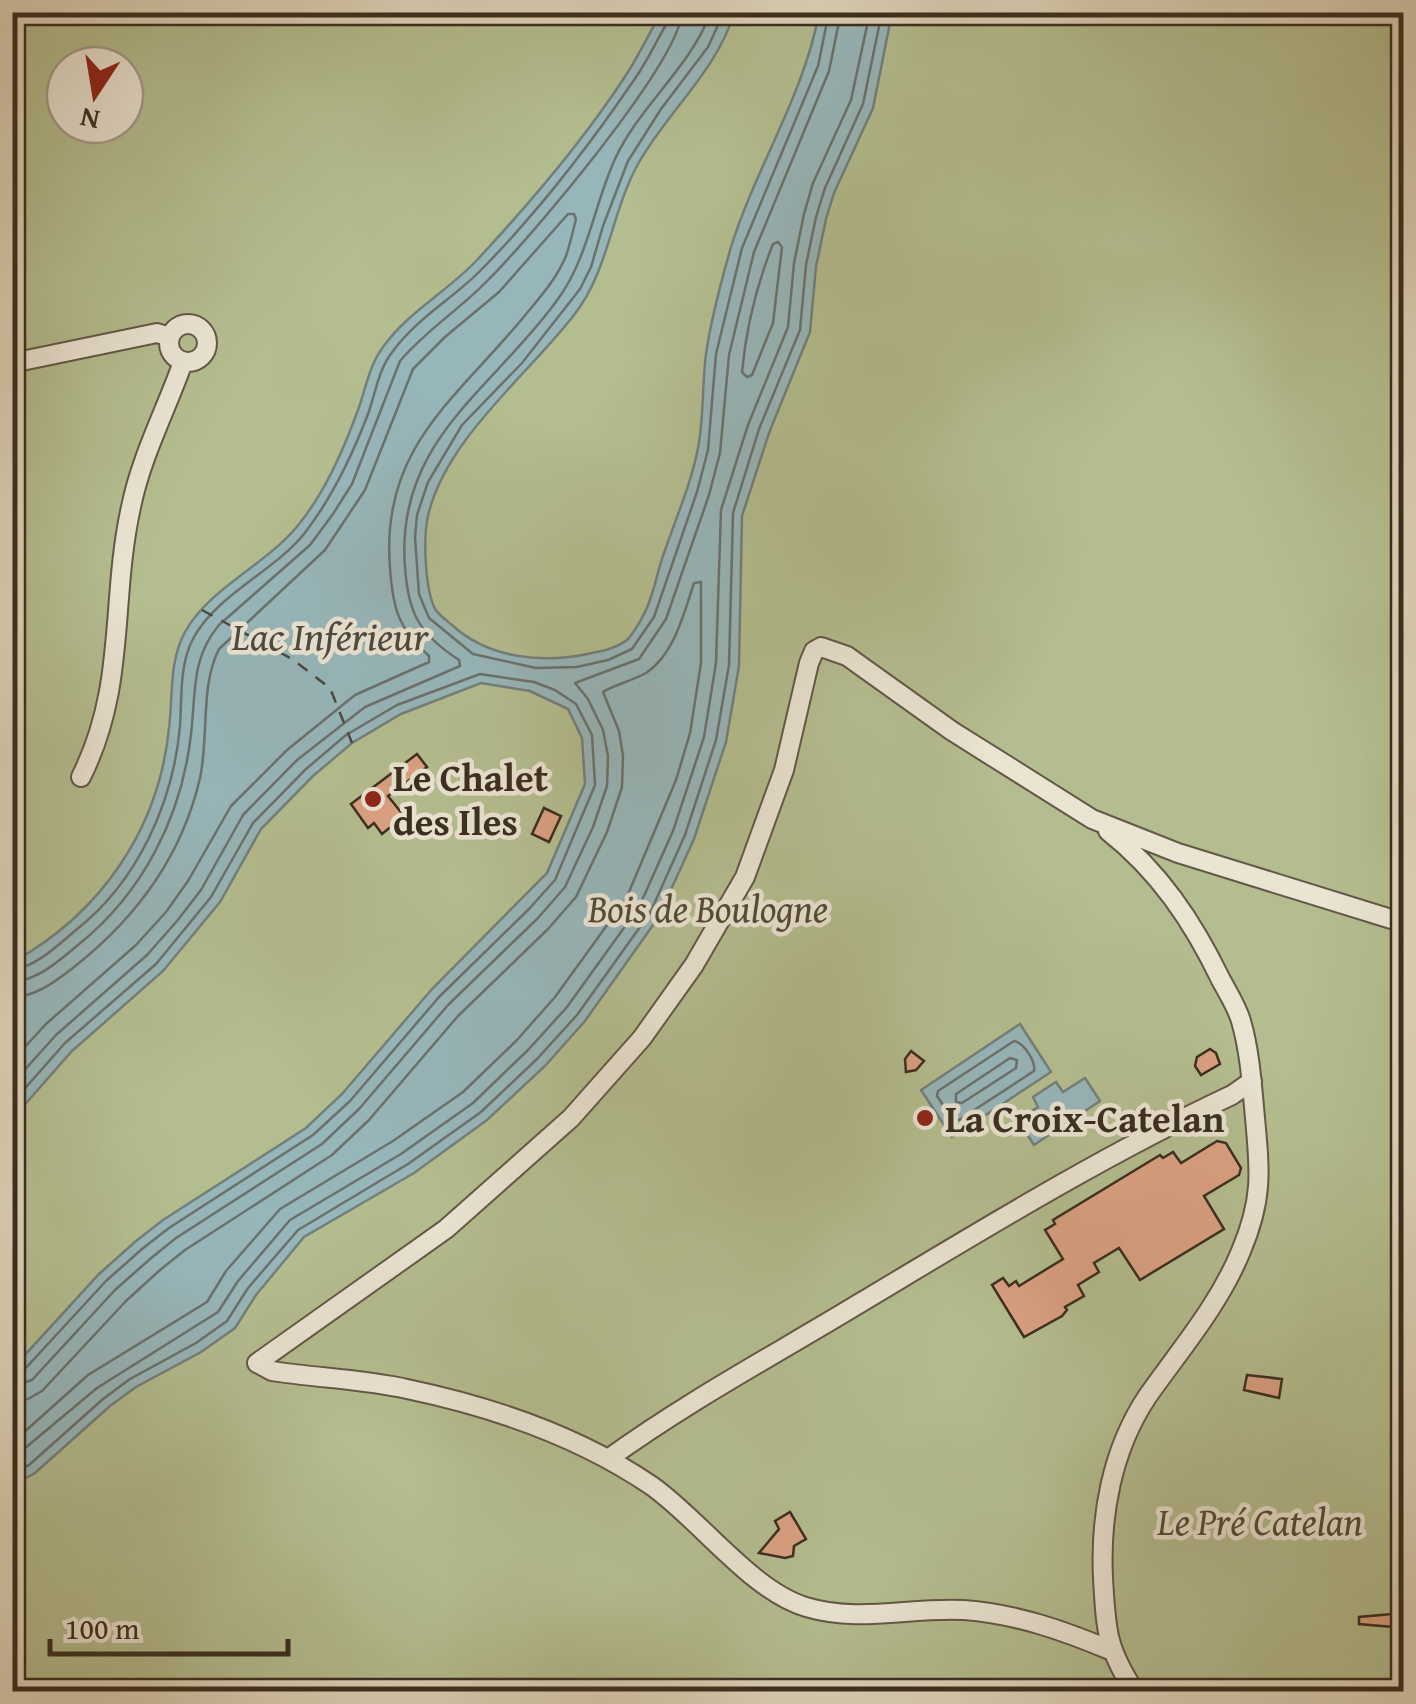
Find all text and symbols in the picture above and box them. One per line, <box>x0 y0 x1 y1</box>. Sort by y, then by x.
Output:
north arrow <box>45 45 145 145</box>
text: N <box>76 98 103 142</box>
water label: Lac Inférieur <box>231 606 430 665</box>
place label: Le Chalet des Iles <box>393 749 549 849</box>
marker: Le Chalet des Iles <box>362 788 384 810</box>
park label: Bois de Boulogne <box>587 880 828 936</box>
place label: La Croix-Catelan <box>945 1090 1225 1146</box>
marker: La Croix-Catelan <box>914 1107 936 1129</box>
park label: Le Pré Catelan <box>1156 1493 1363 1549</box>
scale bar <box>50 1594 288 1656</box>
text: 100 m <box>65 1606 140 1650</box>

